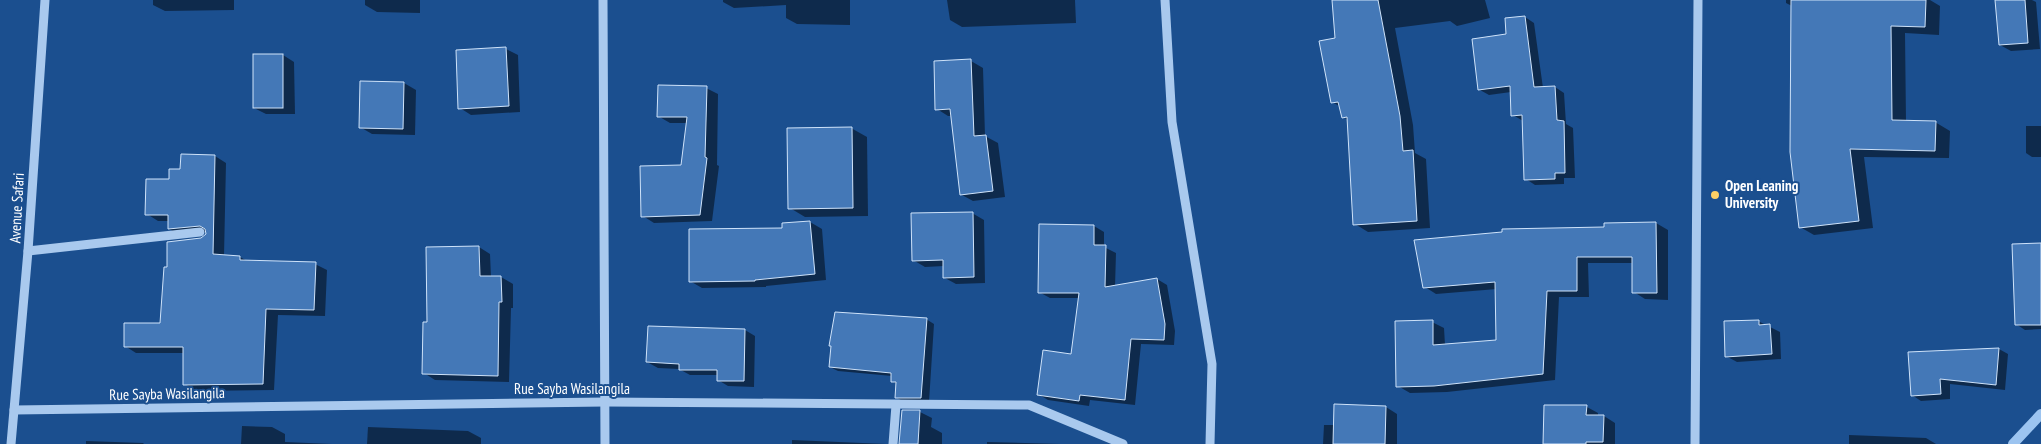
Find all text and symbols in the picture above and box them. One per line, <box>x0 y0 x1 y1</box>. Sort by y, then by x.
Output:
street label: Avenue Safari <box>5 172 28 244</box>
place label: Open Leaning University <box>1725 176 1799 212</box>
marker: Open Leaning University <box>1709 189 1721 201</box>
street label: Rue Sayba Wasilangila <box>514 379 630 398</box>
street label: Rue Sayba Wasilangila <box>109 383 225 404</box>

